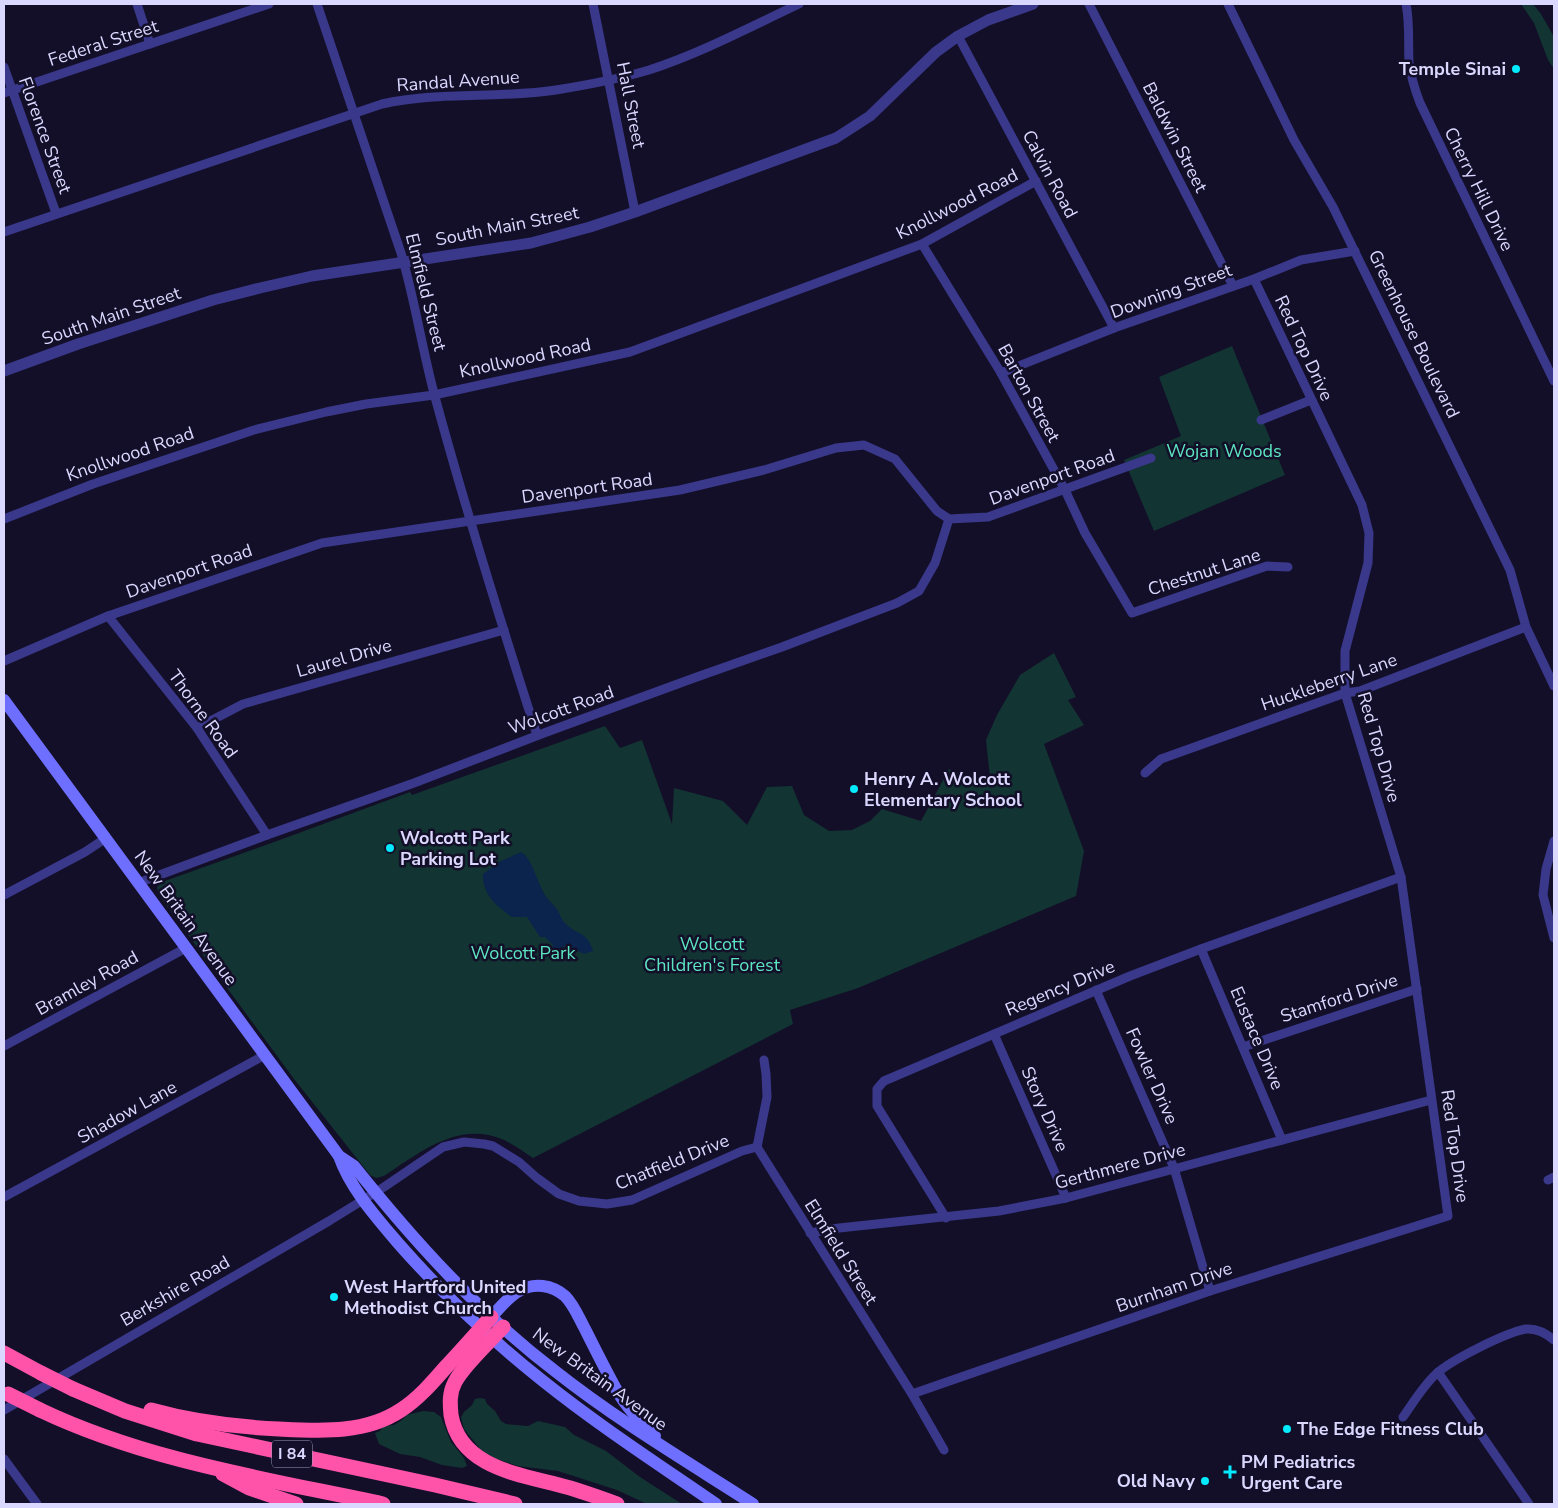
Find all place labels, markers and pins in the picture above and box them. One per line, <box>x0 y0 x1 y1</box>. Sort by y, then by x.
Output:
place label: Temple Sinai <box>1399 57 1506 81</box>
marker: Temple Sinai <box>1510 63 1522 75</box>
place label: Henry A. Wolcott Elementary School <box>864 767 1022 812</box>
marker: Henry A. Wolcott Elementary School <box>848 783 860 795</box>
place label: Wolcott Park Parking Lot <box>400 826 510 871</box>
marker: Wolcott Park Parking Lot <box>384 842 396 854</box>
place label: West Hartford United Methodist Church <box>344 1275 526 1320</box>
marker: West Hartford United Methodist Church <box>328 1291 340 1303</box>
place label: The Edge Fitness Club <box>1297 1417 1484 1441</box>
marker: The Edge Fitness Club <box>1281 1423 1293 1435</box>
place label: PM Pediatrics Urgent Care <box>1241 1450 1356 1495</box>
marker: PM Pediatrics Urgent Care <box>1223 1465 1237 1479</box>
place label: Old Navy <box>1117 1469 1196 1493</box>
marker: Old Navy <box>1199 1475 1211 1487</box>

